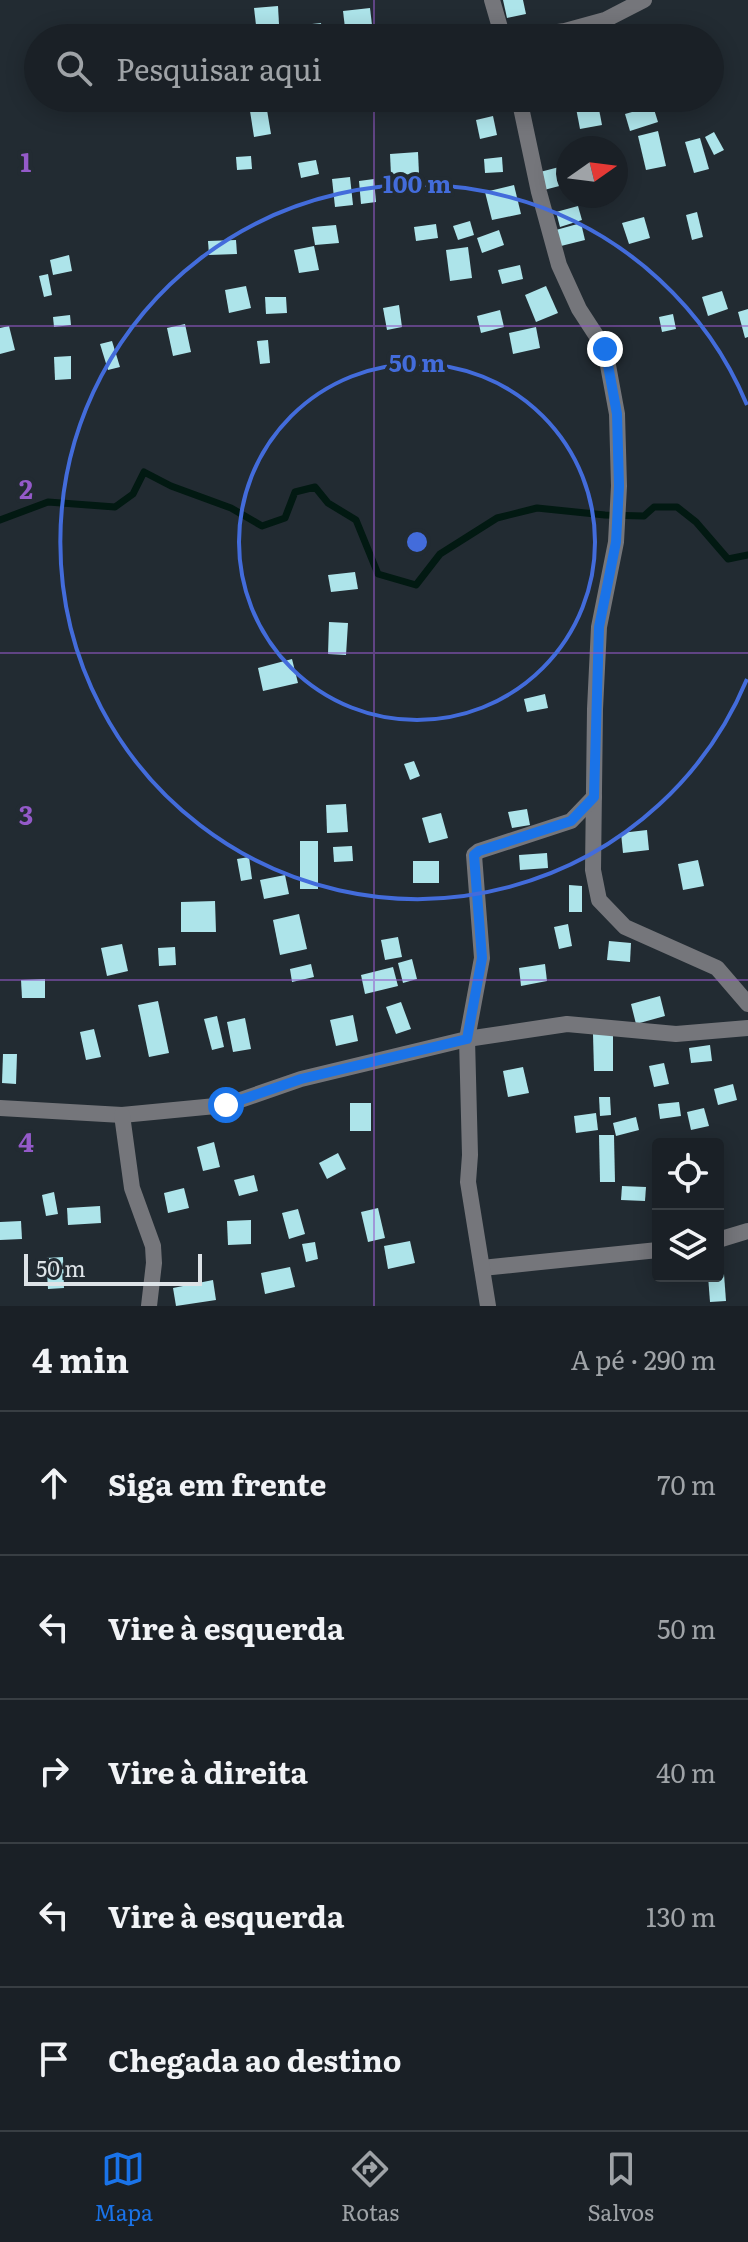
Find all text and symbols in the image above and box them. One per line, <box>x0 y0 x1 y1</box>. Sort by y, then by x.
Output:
search box <box>24 24 724 112</box>
icon: search <box>52 46 96 90</box>
text: Pesquisar aqui <box>116 46 322 90</box>
north arrow <box>556 136 628 208</box>
text: 1 <box>21 141 32 180</box>
text: 100 m <box>383 165 451 200</box>
route end <box>587 331 623 367</box>
text: 50 m <box>389 344 445 379</box>
text: 2 <box>19 468 33 507</box>
centre of rings <box>403 528 431 556</box>
text: 3 <box>19 794 33 833</box>
route start <box>208 1087 244 1123</box>
text: 4 <box>18 1121 34 1160</box>
map controls <box>652 1138 724 1282</box>
button: locate <box>652 1138 724 1210</box>
button: layers <box>652 1210 724 1282</box>
scale bar <box>24 1250 202 1286</box>
text: 50 m <box>36 1251 86 1284</box>
text: 4 min <box>32 1333 129 1383</box>
text: A pé · 290 m <box>571 1339 716 1378</box>
icon: ahead <box>32 1461 76 1505</box>
text: Siga em frente <box>108 1461 327 1505</box>
text: 70 m <box>657 1464 716 1503</box>
icon: left <box>32 1605 76 1649</box>
text: Vire à esquerda <box>108 1605 344 1649</box>
text: 50 m <box>657 1608 716 1647</box>
icon: right <box>32 1749 76 1793</box>
text: Vire à direita <box>108 1749 308 1793</box>
text: 40 m <box>656 1752 716 1791</box>
icon: left <box>32 1893 76 1937</box>
text: Vire à esquerda <box>108 1893 344 1937</box>
text: 130 m <box>646 1896 716 1935</box>
icon: arrive <box>32 2037 76 2081</box>
text: Chegada ao destino <box>108 2037 401 2081</box>
tab: Mapa <box>94 2147 153 2228</box>
tab: Rotas <box>341 2147 399 2228</box>
tab: Salvos <box>587 2147 654 2228</box>

